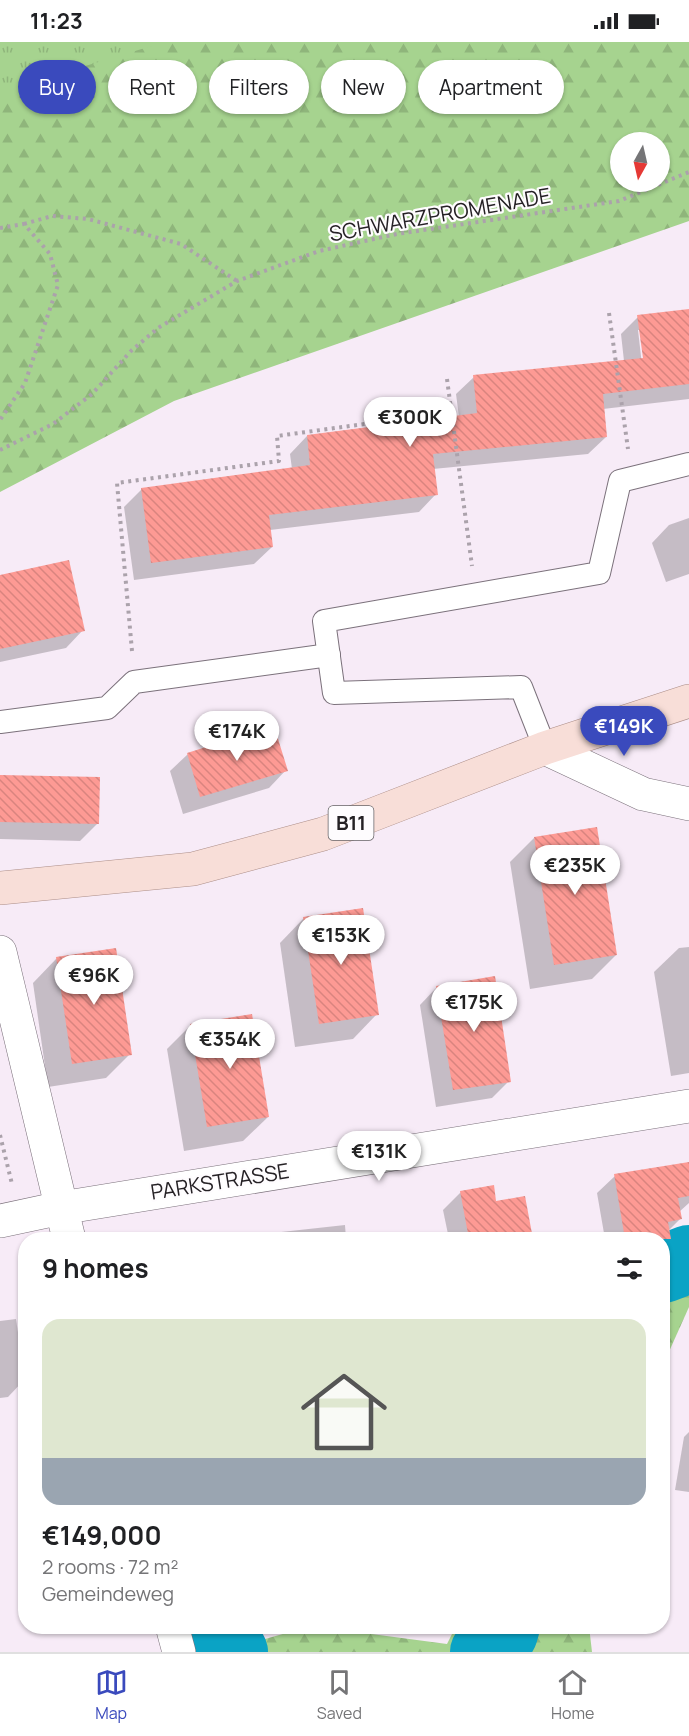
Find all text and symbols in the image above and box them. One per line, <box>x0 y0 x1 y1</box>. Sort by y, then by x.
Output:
text: 11:23 <box>30 6 83 36</box>
chip: Buy <box>18 60 96 114</box>
chip: Rent <box>108 60 197 114</box>
chip: Filters <box>209 60 309 114</box>
chip: New <box>321 60 406 114</box>
chip: Apartment <box>418 60 564 114</box>
north arrow <box>610 132 670 192</box>
map controls <box>610 132 670 192</box>
street label: SCHWARZPROMENADE <box>327 181 553 247</box>
pin: €300K <box>368 397 452 448</box>
text: €300K <box>378 403 442 430</box>
pin: €149K <box>582 706 666 757</box>
pin: €174K <box>195 711 279 762</box>
text: €149K <box>594 712 654 739</box>
text: €174K <box>208 717 266 744</box>
road number: B11 <box>328 806 374 840</box>
pin: €235K <box>533 845 617 896</box>
text: €235K <box>544 851 606 878</box>
pin: €153K <box>299 915 383 966</box>
text: €153K <box>312 921 370 948</box>
pin: €96K <box>58 955 130 1006</box>
text: €96K <box>68 961 120 988</box>
pin: €175K <box>432 982 516 1033</box>
text: €175K <box>445 988 503 1015</box>
pin: €354K <box>188 1019 272 1070</box>
text: €354K <box>199 1025 261 1052</box>
pin: €131K <box>337 1131 421 1182</box>
text: €131K <box>351 1137 407 1164</box>
street label: PARKSTRASSE <box>149 1156 291 1206</box>
text: 9 homes <box>42 1250 149 1286</box>
icon: filters <box>613 1252 646 1285</box>
icon: home <box>290 1358 398 1466</box>
text: €149,000 <box>42 1517 162 1553</box>
text: 2 rooms · 72 m² <box>42 1553 178 1580</box>
text: Gemeindeweg <box>42 1580 174 1607</box>
tab: Map <box>95 1666 128 1724</box>
tab: Saved <box>317 1666 362 1724</box>
tab: Home <box>551 1666 594 1724</box>

